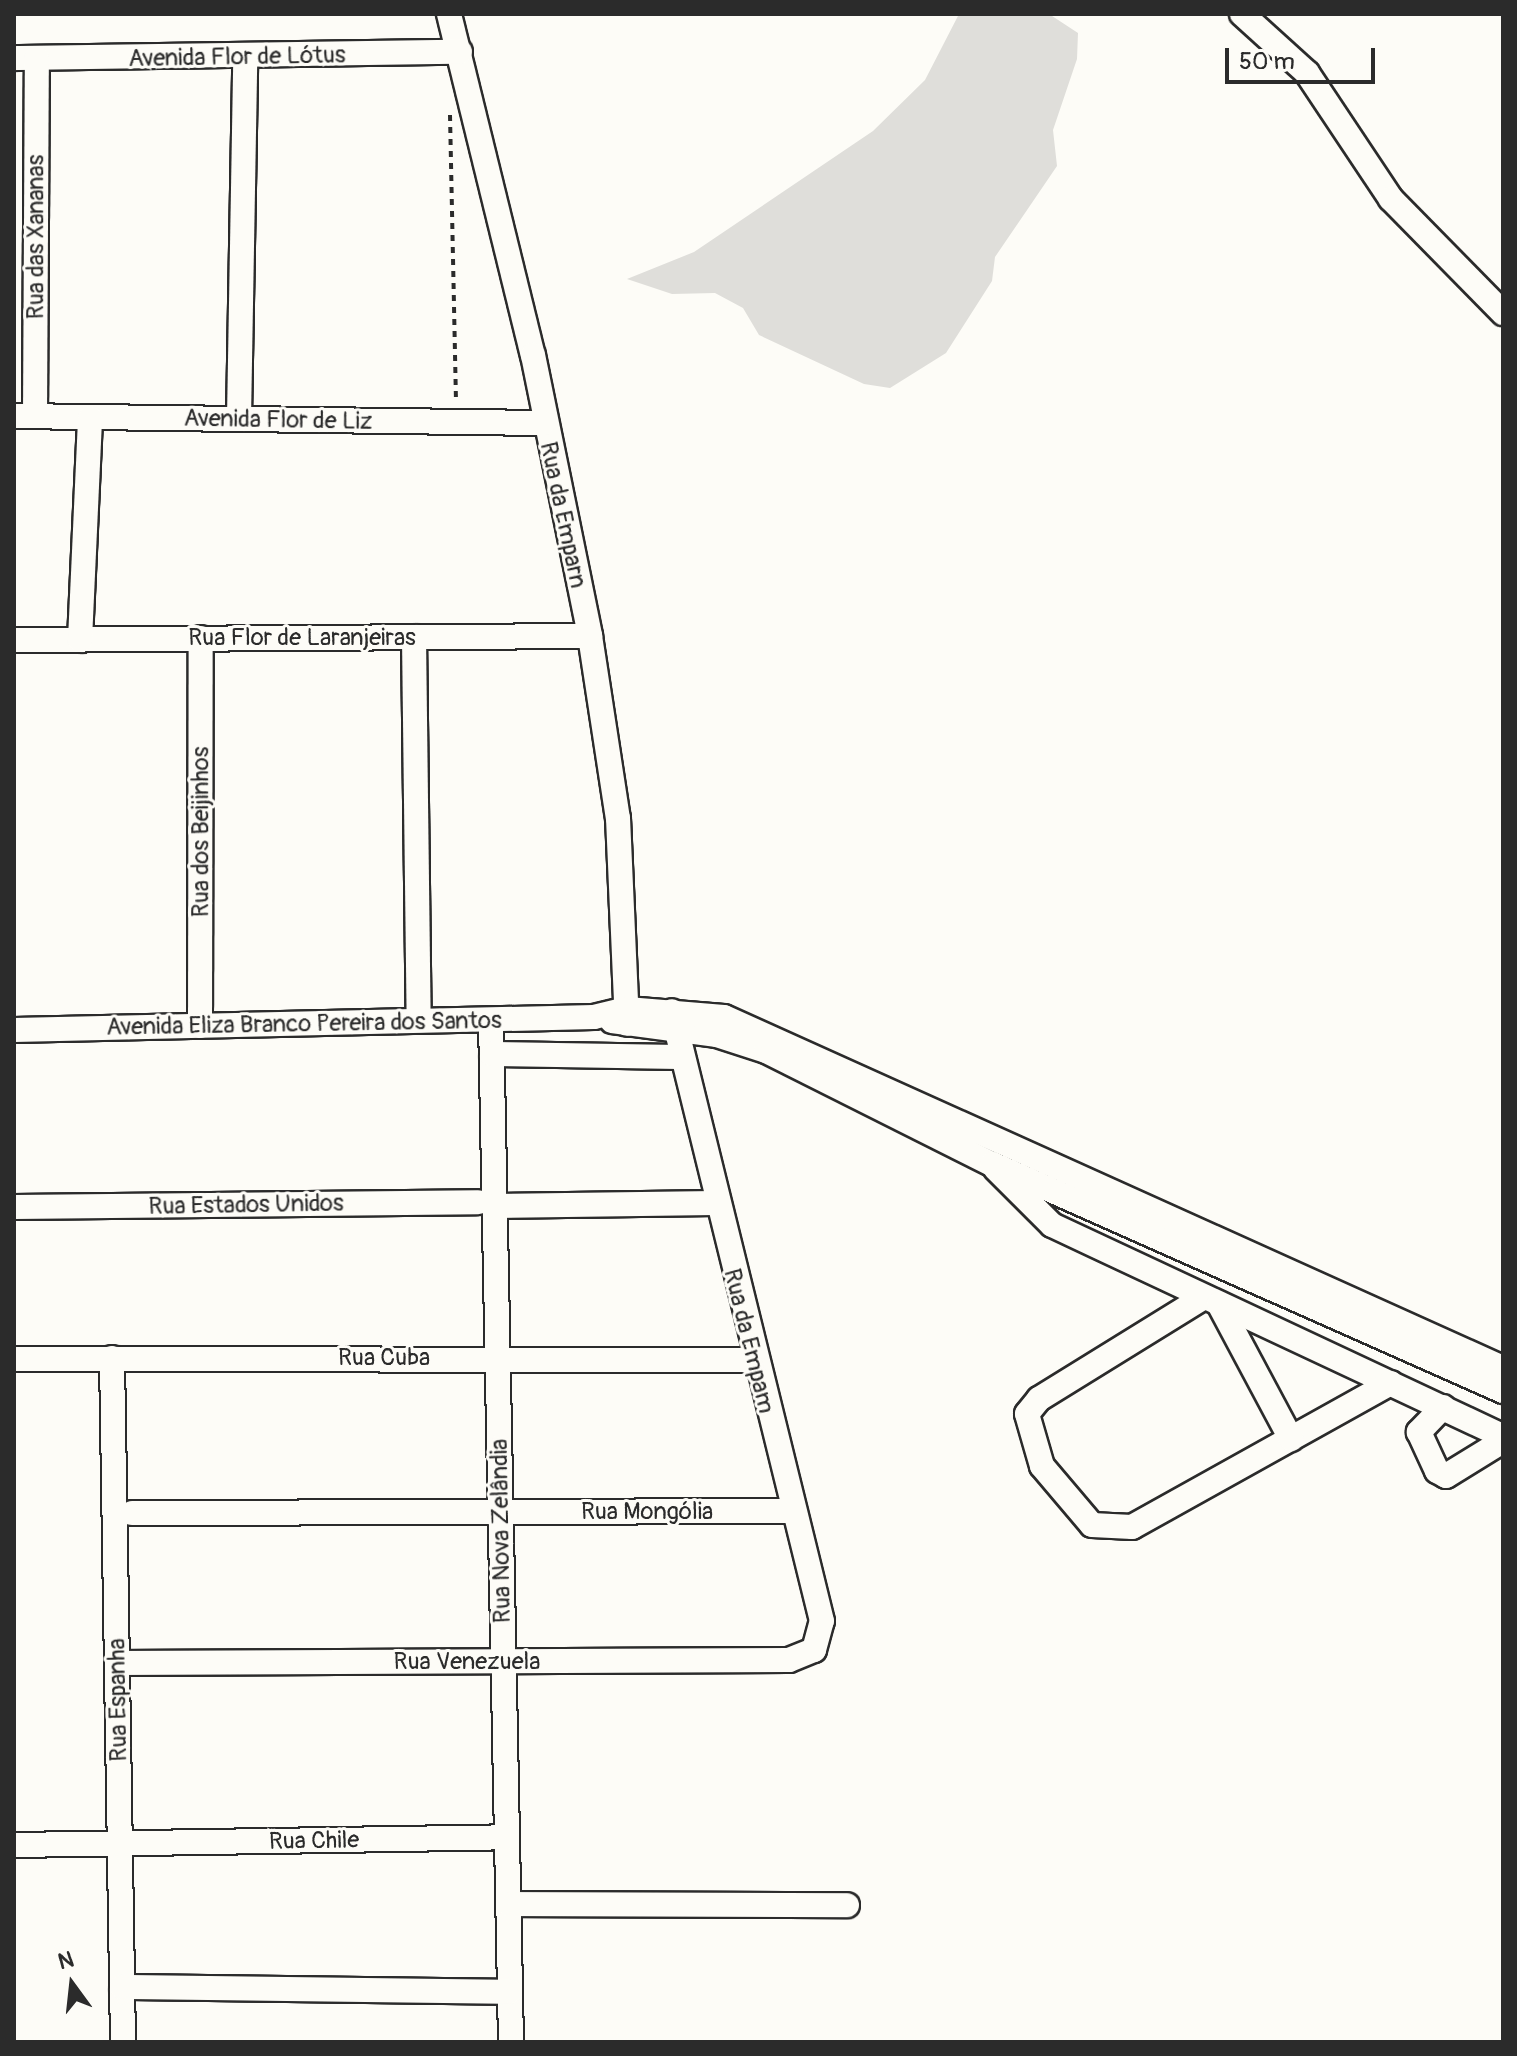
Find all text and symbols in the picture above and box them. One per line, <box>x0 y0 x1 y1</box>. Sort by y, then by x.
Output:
scale bar <box>1229 32 1379 82</box>
street label: Avenida Flor de Lótus <box>128 41 346 73</box>
text: 50 m <box>1239 47 1295 76</box>
street label: Rua das Xananas <box>22 155 50 319</box>
street label: Avenida Flor de Liz <box>184 404 372 436</box>
street label: Rua da Emparn <box>533 439 593 591</box>
street label: Rua Flor de Laranjeiras <box>188 624 416 652</box>
street label: Rua dos Beijinhos <box>187 747 215 917</box>
street label: Avenida Eliza Branco Pereira dos Santos <box>106 1006 502 1042</box>
street label: Rua Estados Unidos <box>148 1189 344 1221</box>
street label: Rua da Empam <box>717 1266 781 1416</box>
street label: Rua Cuba <box>338 1344 430 1372</box>
street label: Rua Nova Zelândia <box>485 1439 517 1623</box>
street label: Rua Mongólia <box>581 1498 713 1526</box>
street label: Rua Espanha <box>103 1638 133 1762</box>
street label: Rua Venezuela <box>394 1648 540 1676</box>
street label: Rua Chile <box>269 1826 359 1856</box>
north arrow <box>32 1944 112 2024</box>
text: N <box>55 1945 77 1976</box>

